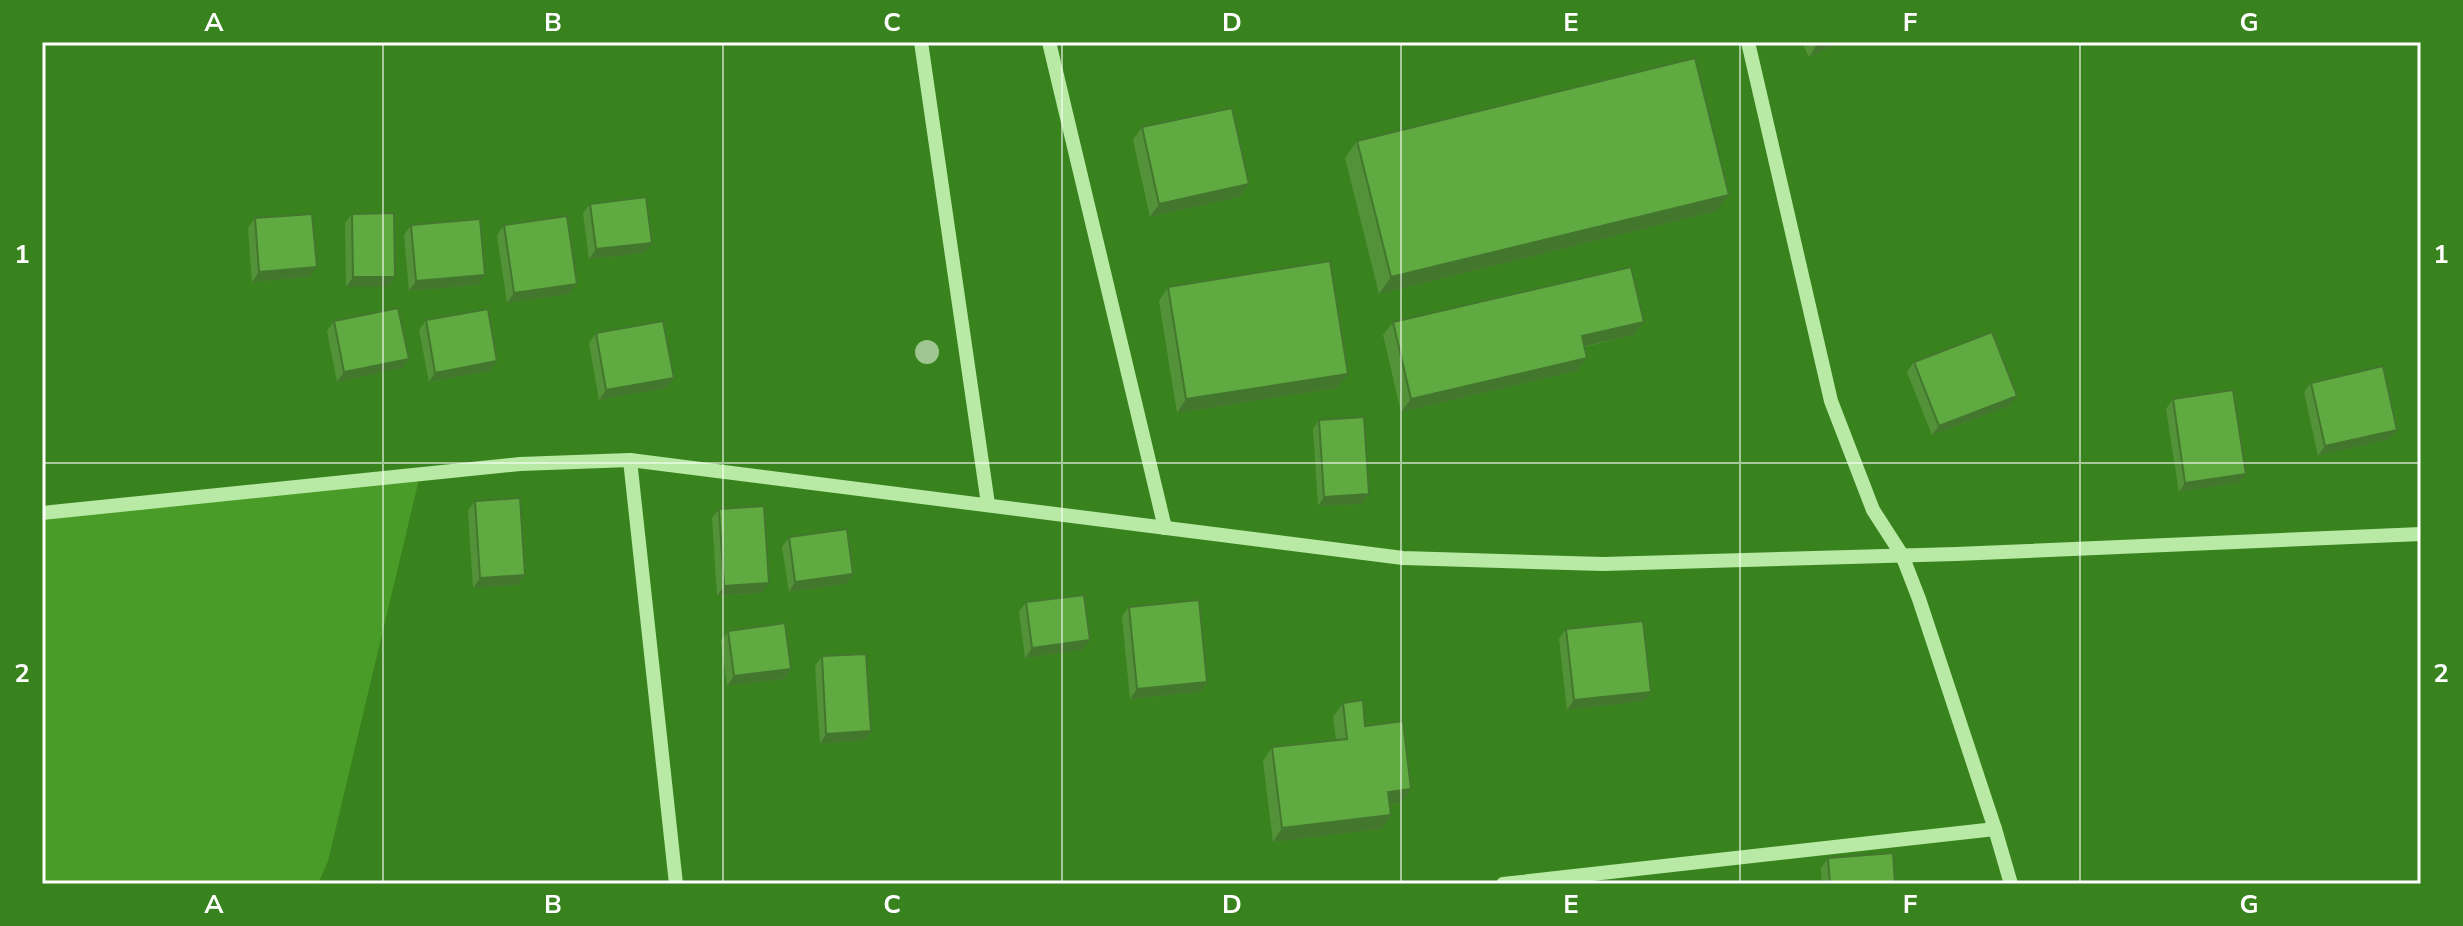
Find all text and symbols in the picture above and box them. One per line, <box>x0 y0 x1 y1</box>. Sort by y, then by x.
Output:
text: A <box>204 5 224 40</box>
text: B <box>544 5 562 40</box>
text: C <box>883 5 901 40</box>
text: D <box>1222 5 1242 40</box>
text: E <box>1563 5 1579 40</box>
text: F <box>1903 5 1917 40</box>
text: G <box>2239 5 2259 40</box>
text: 1 <box>14 237 30 272</box>
text: 1 <box>2433 237 2449 272</box>
text: 2 <box>14 656 30 691</box>
text: 2 <box>2433 656 2449 691</box>
text: A <box>204 887 224 922</box>
text: B <box>544 887 562 922</box>
text: C <box>883 887 901 922</box>
text: D <box>1222 887 1242 922</box>
text: E <box>1563 887 1579 922</box>
text: F <box>1903 887 1917 922</box>
text: G <box>2239 887 2259 922</box>

